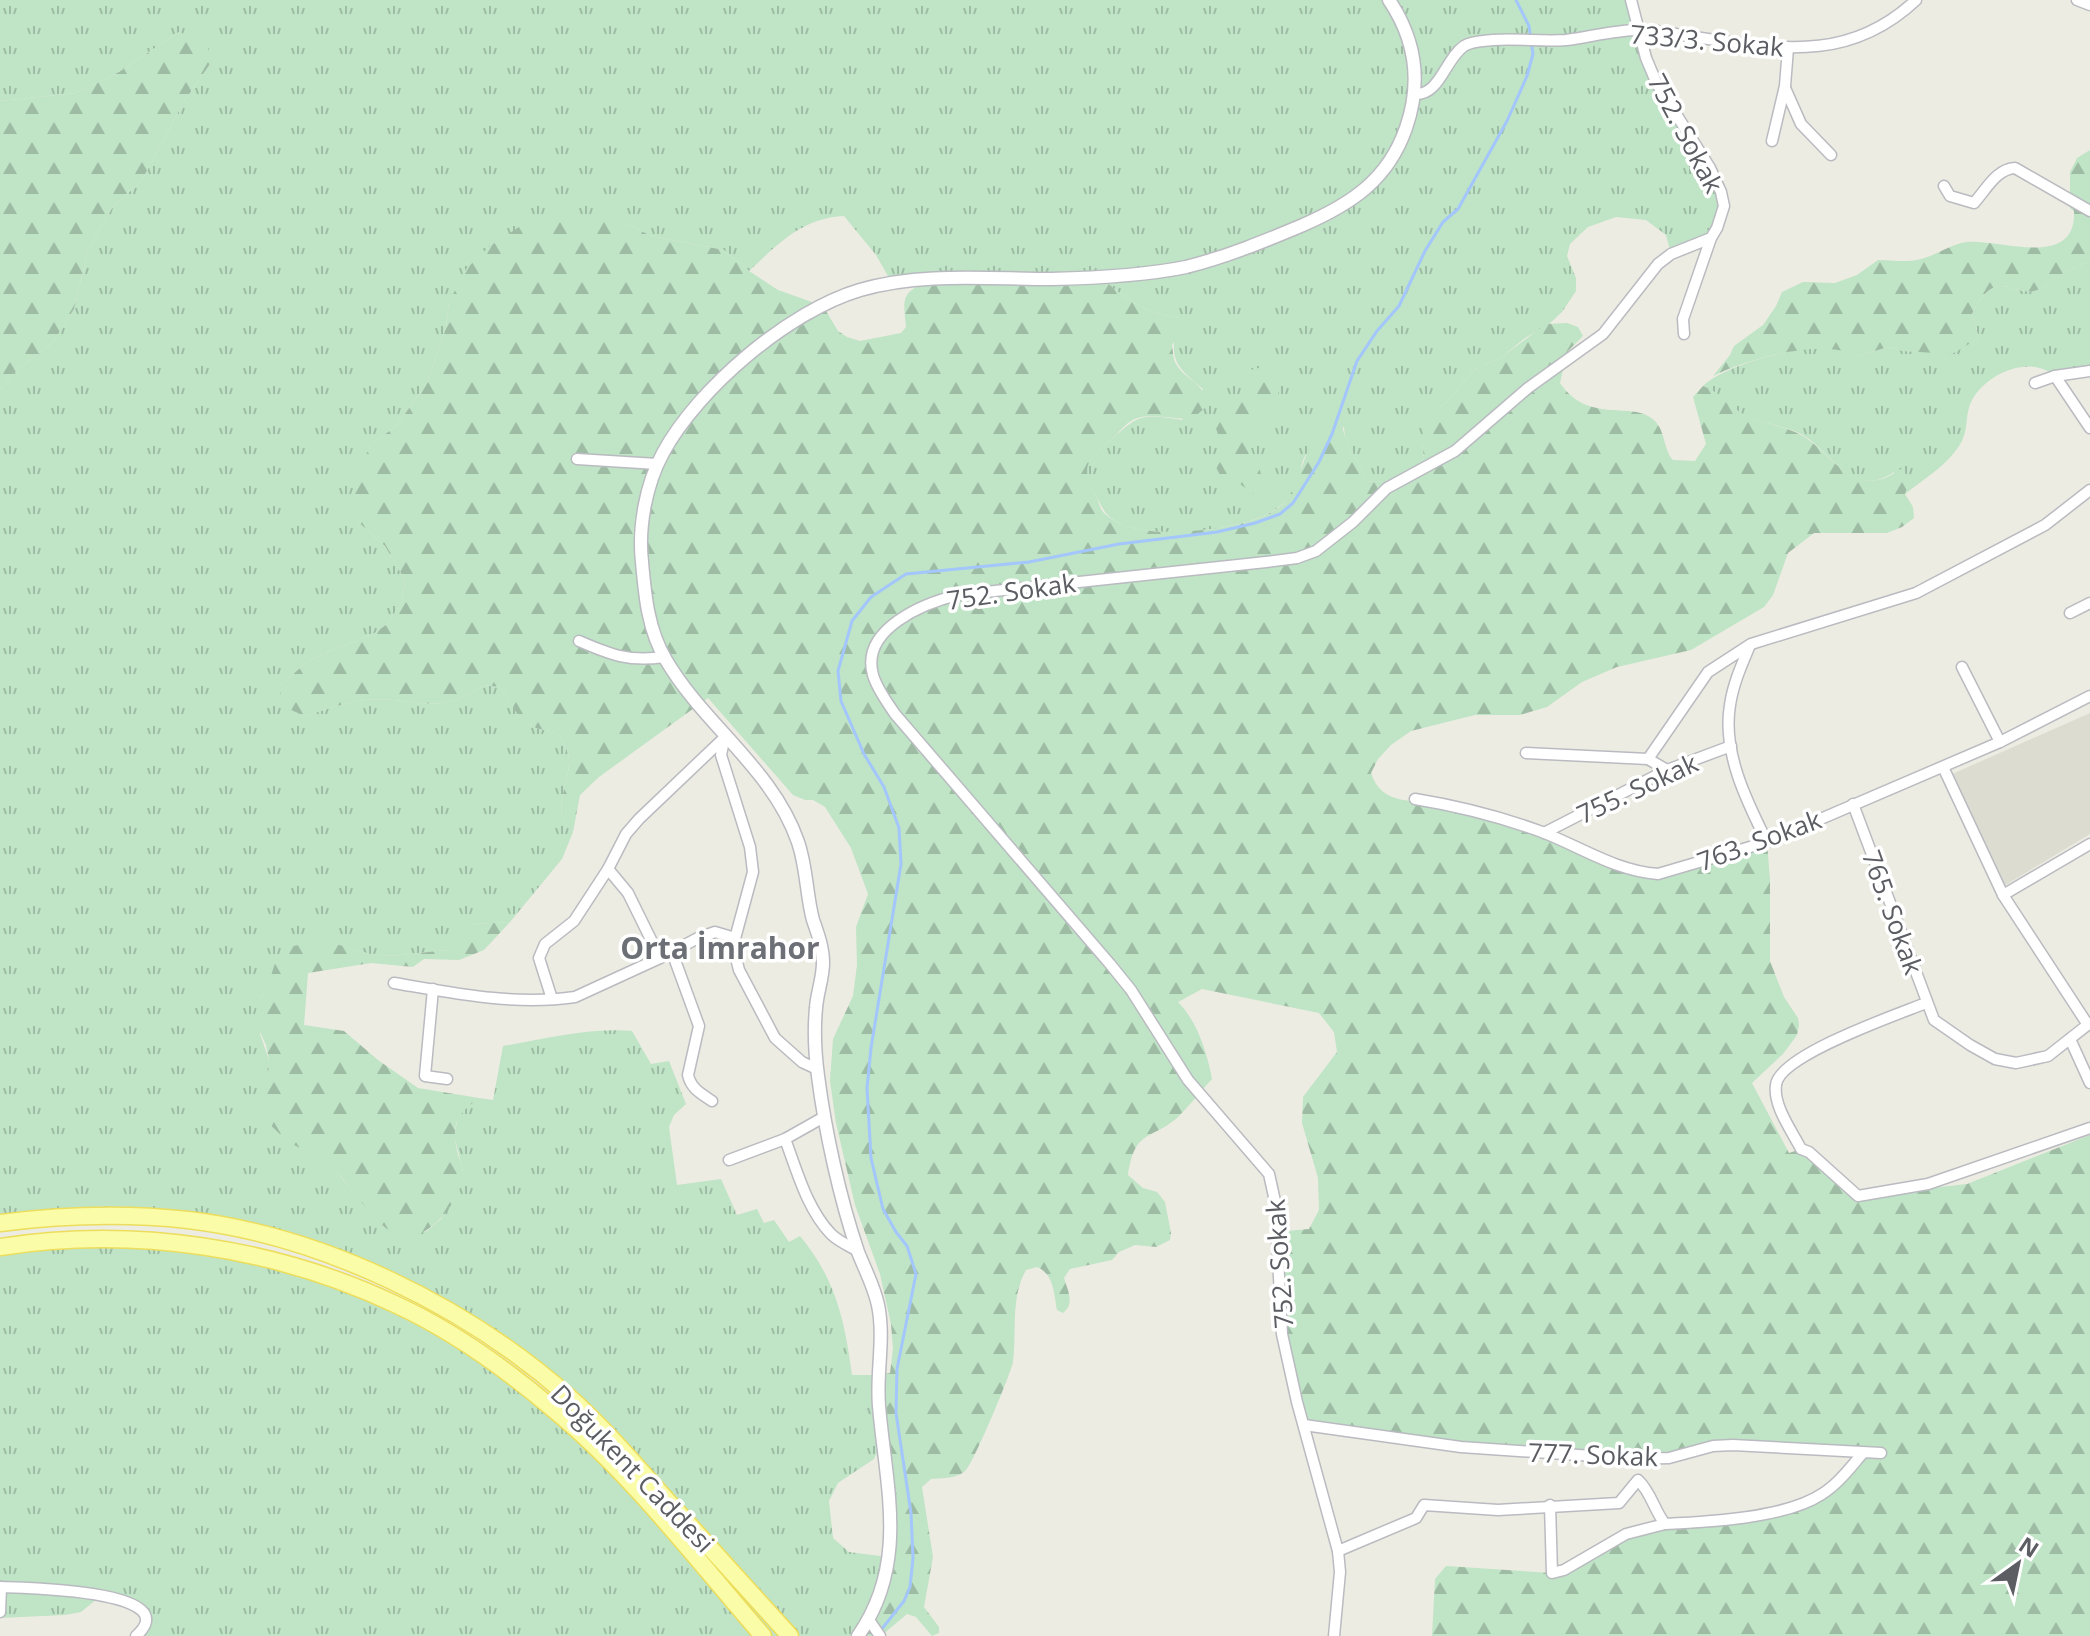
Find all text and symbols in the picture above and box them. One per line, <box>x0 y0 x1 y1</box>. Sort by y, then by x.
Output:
street label: 733/3. Sokak <box>1629 15 1786 65</box>
street label: 752. Sokak <box>1640 67 1733 199</box>
street label: 752. Sokak <box>944 564 1078 618</box>
street label: 755. Sokak <box>1571 744 1704 832</box>
street label: 763. Sokak <box>1692 801 1826 879</box>
street label: 765. Sokak <box>1854 845 1932 979</box>
district label: Orta İmrahor <box>620 927 820 968</box>
street label: 752. Sokak <box>1256 1198 1301 1330</box>
street label: Doğukent Caddesi <box>543 1376 723 1560</box>
street label: 777. Sokak <box>1527 1434 1659 1474</box>
north arrow <box>1978 1524 2058 1604</box>
text: N <box>2014 1529 2045 1564</box>

